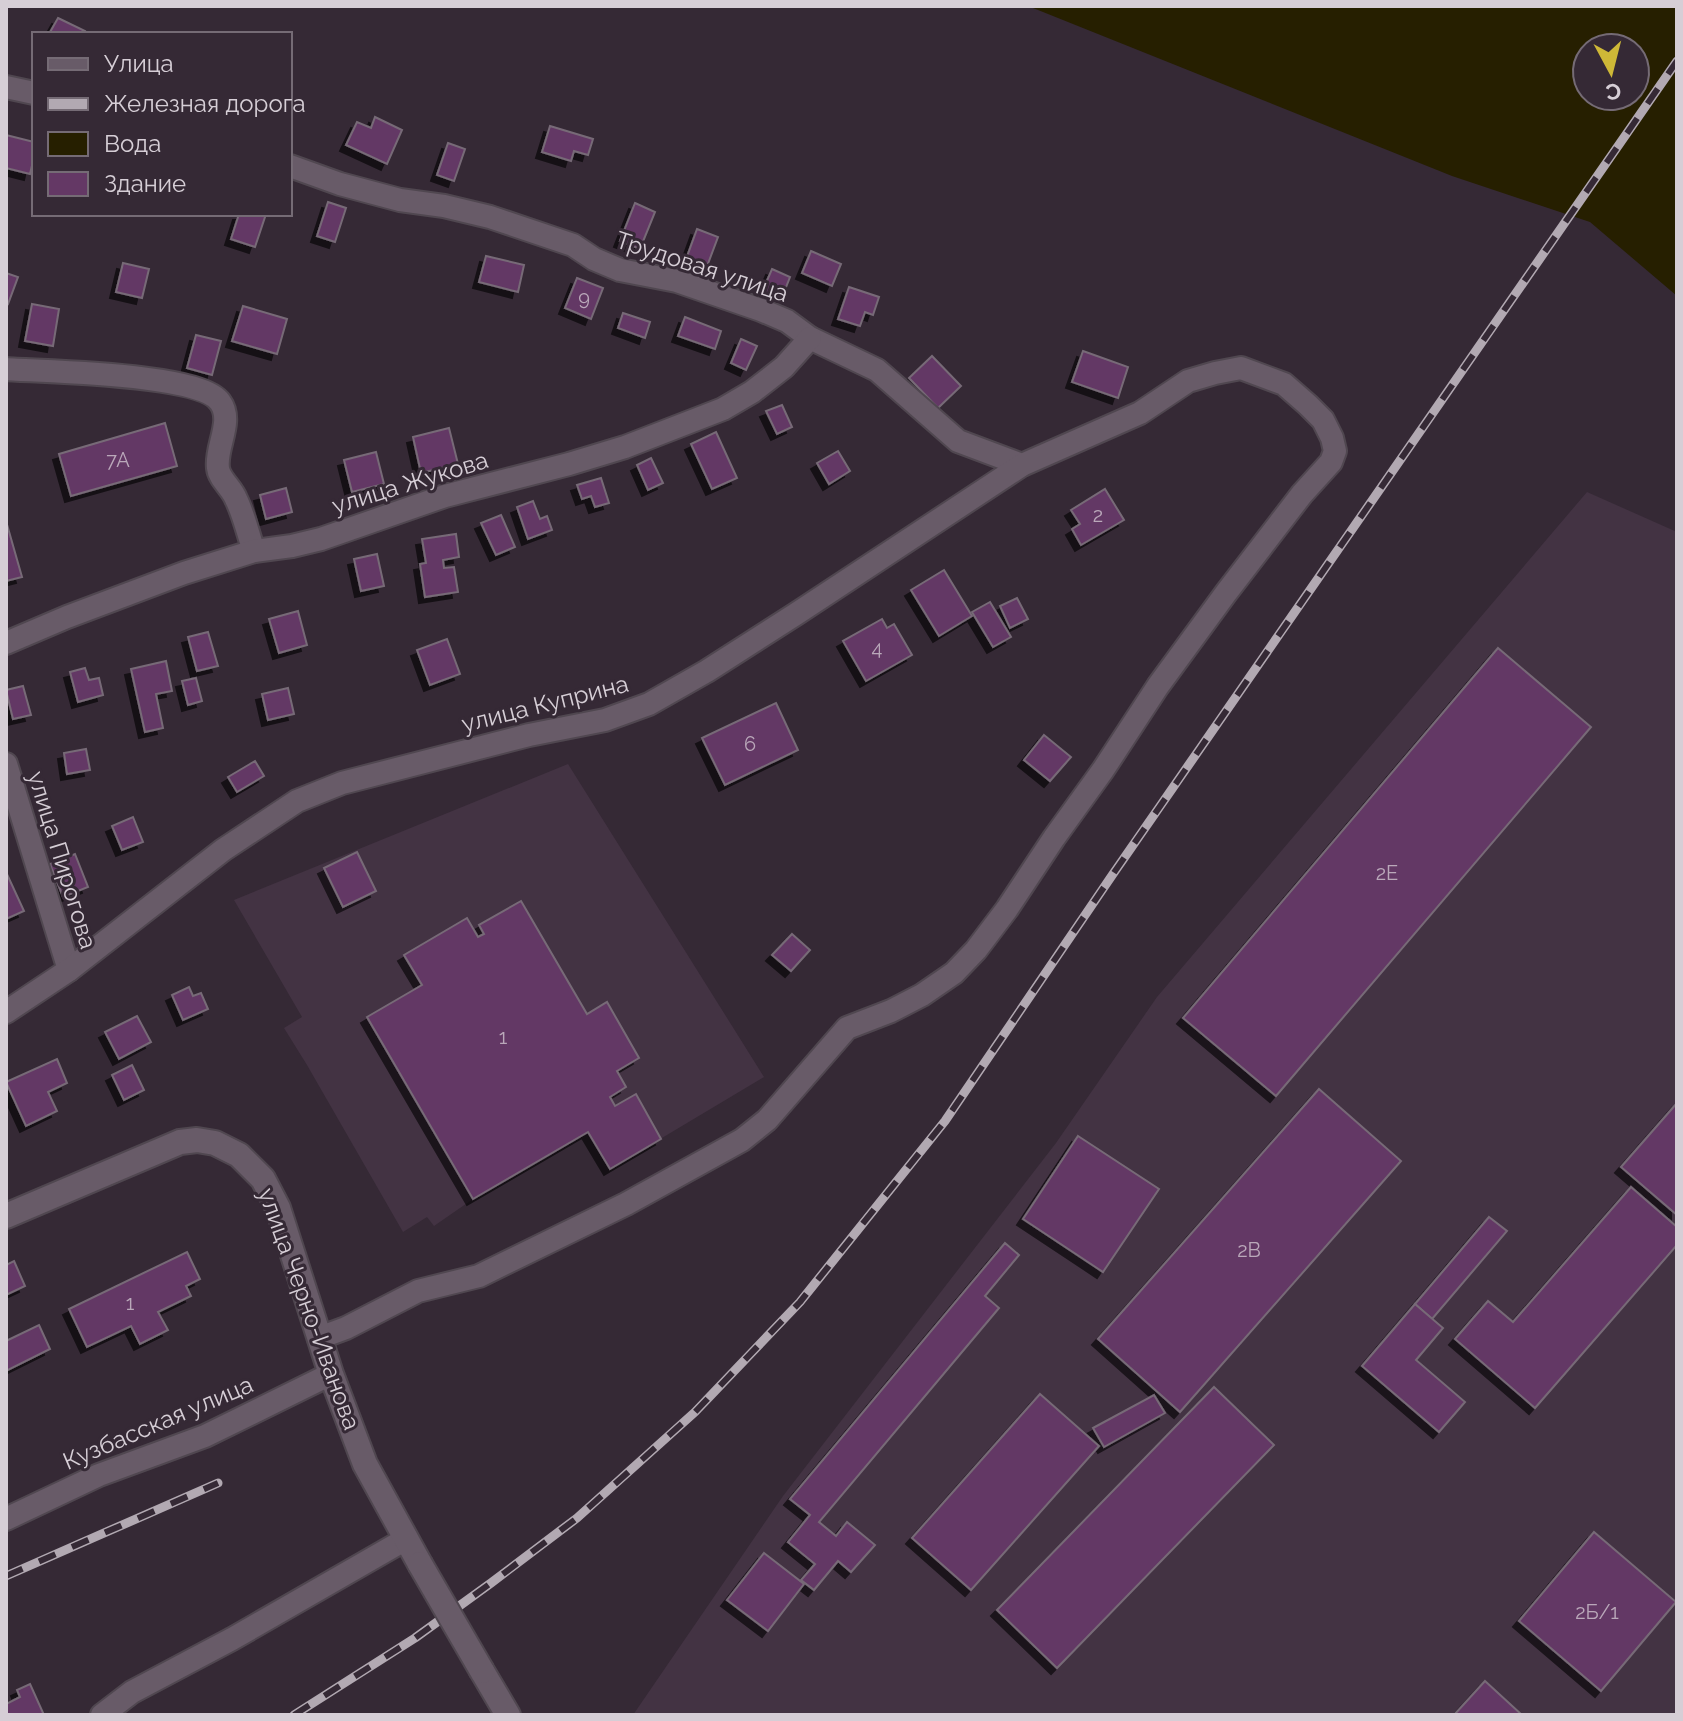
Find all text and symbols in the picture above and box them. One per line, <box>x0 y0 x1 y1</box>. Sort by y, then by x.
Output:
legend <box>32 32 292 216</box>
north arrow <box>1571 32 1651 112</box>
text: Улица <box>104 49 174 78</box>
text: С <box>1604 78 1623 106</box>
text: Железная дорога <box>104 89 305 118</box>
text: Вода <box>104 129 161 158</box>
text: Здание <box>104 169 186 198</box>
street label: Трудовая улица <box>612 225 792 308</box>
house number: 9 <box>578 286 590 310</box>
street label: улица Жукова <box>328 445 491 520</box>
house number: 7А <box>106 448 130 472</box>
house number: 2 <box>1093 503 1103 527</box>
house number: 4 <box>872 636 883 660</box>
street label: улица Куприна <box>458 669 631 738</box>
house number: 6 <box>744 732 756 756</box>
street label: улица Пирогова <box>22 767 103 952</box>
house number: 2Е <box>1376 861 1398 885</box>
house number: 1 <box>499 1025 508 1049</box>
street label: улица Черно-Иванова <box>252 1184 367 1434</box>
house number: 2В <box>1237 1238 1261 1262</box>
house number: 1 <box>126 1291 135 1315</box>
street label: Кузбасская улица <box>58 1369 257 1476</box>
house number: 2Б/1 <box>1575 1600 1619 1624</box>

